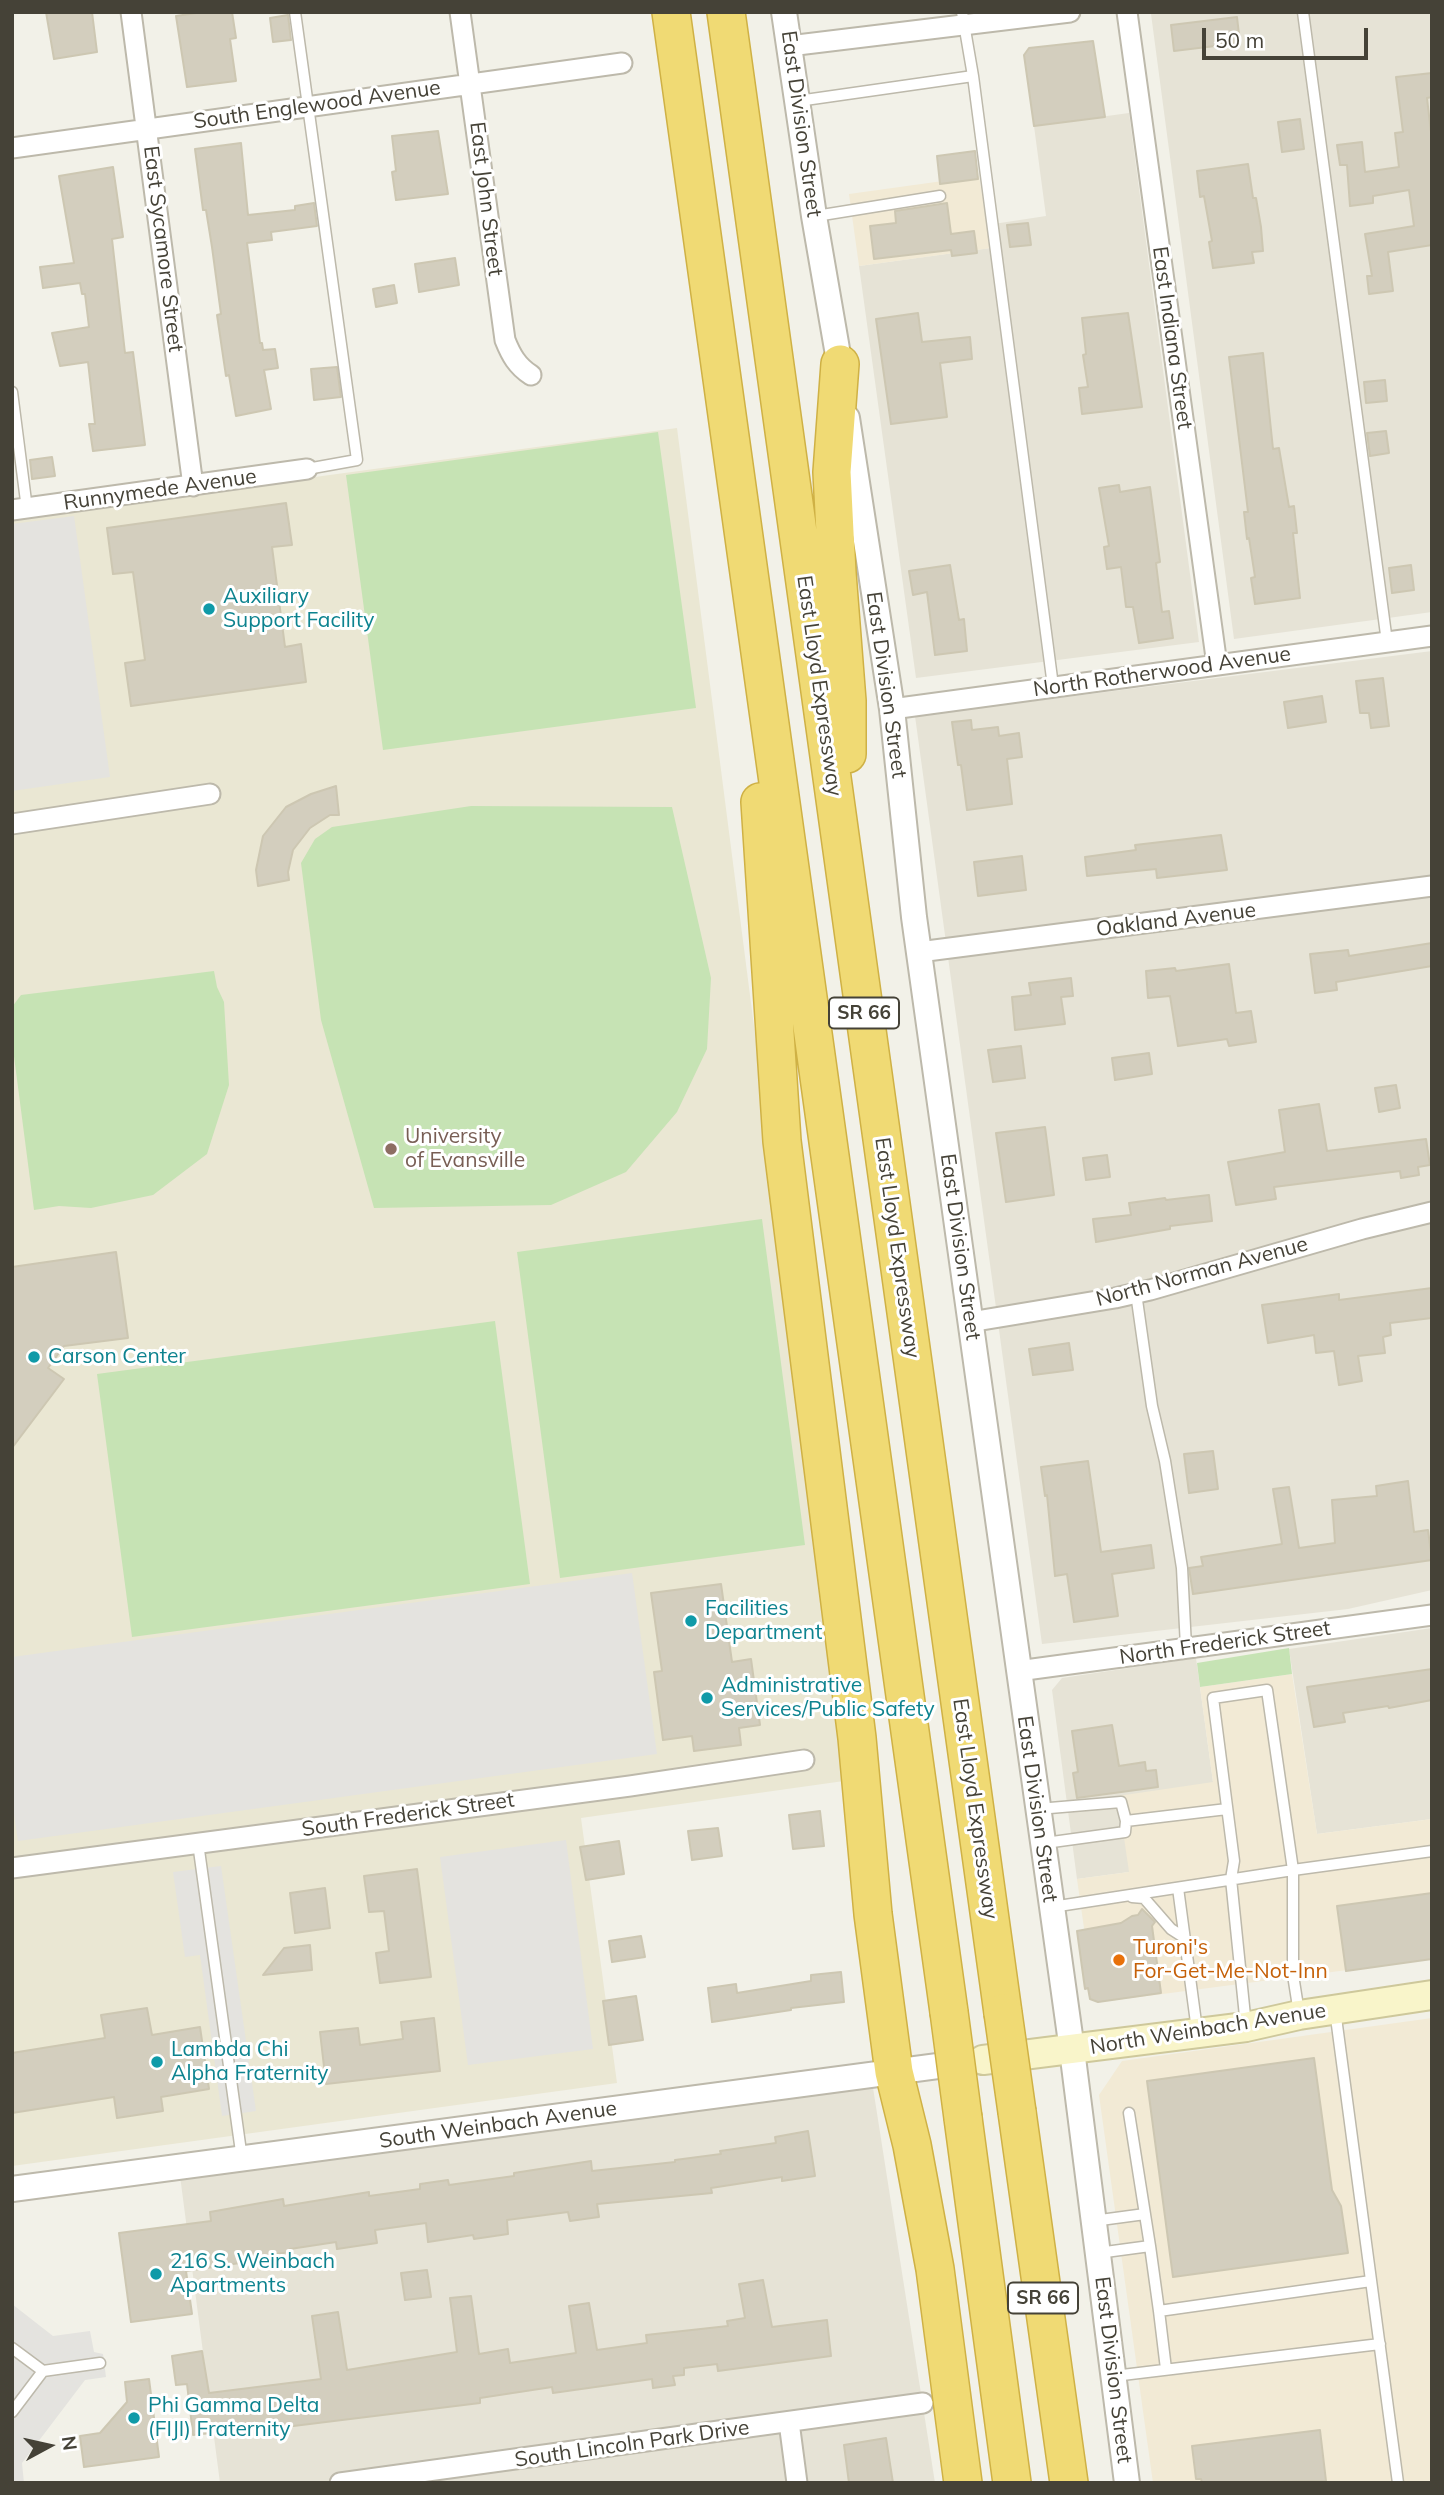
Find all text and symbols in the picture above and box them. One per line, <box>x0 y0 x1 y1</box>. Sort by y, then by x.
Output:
scale bar <box>1206 14 1372 58</box>
text: 50 m <box>1215 27 1264 53</box>
street label: East Division Street <box>775 29 827 219</box>
street label: South Englewood Avenue <box>192 75 442 135</box>
street label: East John Street <box>464 121 508 277</box>
street label: East Sycamore Street <box>138 144 188 354</box>
street label: East Indiana Street <box>1147 245 1197 431</box>
street label: Runnymede Avenue <box>62 464 258 516</box>
street label: East Lloyd Expressway <box>791 574 847 798</box>
place label: Auxiliary Support Facility <box>223 584 374 634</box>
street label: East Division Street <box>860 590 912 780</box>
marker: Auxiliary Support Facility <box>201 601 217 617</box>
street label: North Rotherwood Avenue <box>1032 641 1292 703</box>
street label: Oakland Avenue <box>1095 898 1257 942</box>
road number: SR 66 <box>829 998 899 1028</box>
place label: University of Evansville <box>405 1124 525 1174</box>
street label: East Lloyd Expressway <box>869 1136 925 1360</box>
marker: University of Evansville <box>383 1141 399 1157</box>
street label: East Division Street <box>934 1152 986 1342</box>
street label: North Norman Avenue <box>1093 1232 1311 1312</box>
place label: Carson Center <box>48 1344 186 1370</box>
marker: Carson Center <box>26 1349 42 1365</box>
place label: Facilities Department <box>705 1596 822 1646</box>
marker: Facilities Department <box>683 1613 699 1629</box>
street label: North Frederick Street <box>1118 1616 1332 1670</box>
place label: Administrative Services/Public Safety <box>721 1673 935 1723</box>
marker: Administrative Services/Public Safety <box>699 1690 715 1706</box>
street label: East Lloyd Expressway <box>947 1697 1003 1921</box>
street label: East Division Street <box>1011 1714 1063 1904</box>
street label: South Frederick Street <box>300 1788 516 1842</box>
place label: Turoni's For-Get-Me-Not-Inn <box>1133 1935 1328 1985</box>
marker: Turoni's For-Get-Me-Not-Inn <box>1111 1952 1127 1968</box>
street label: North Weinbach Avenue <box>1088 1998 1328 2060</box>
place label: Lambda Chi Alpha Fraternity <box>171 2037 328 2087</box>
marker: Lambda Chi Alpha Fraternity <box>149 2054 165 2070</box>
street label: South Weinbach Avenue <box>378 2096 618 2154</box>
place label: 216 S. Weinbach Apartments <box>170 2249 335 2299</box>
marker: 216 S. Weinbach Apartments <box>148 2266 164 2282</box>
street label: East Division Street <box>1089 2275 1137 2465</box>
road number: SR 66 <box>1008 2282 1078 2314</box>
place label: Phi Gamma Delta (FIJI) Fraternity <box>148 2393 319 2443</box>
marker: Phi Gamma Delta (FIJI) Fraternity <box>126 2410 142 2426</box>
north arrow <box>14 2411 84 2481</box>
street label: South Lincoln Park Drive <box>513 2415 751 2473</box>
text: N <box>57 2434 83 2452</box>

